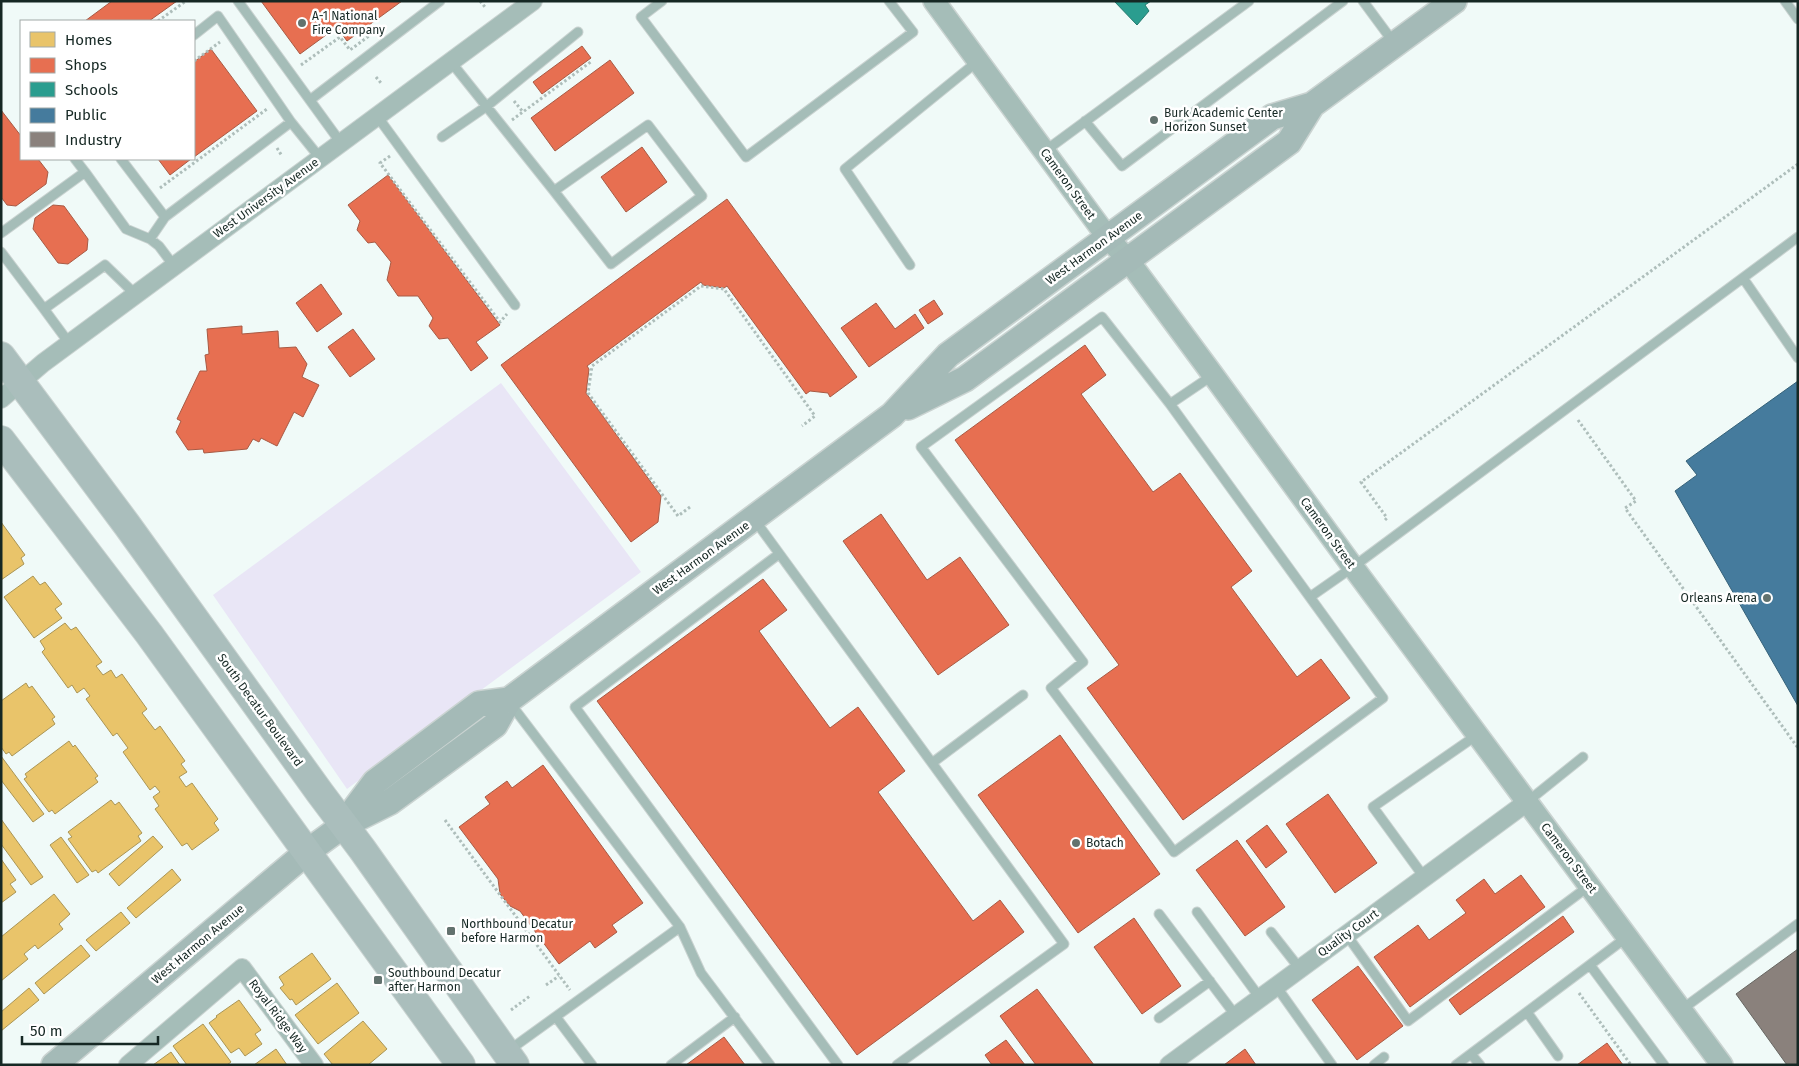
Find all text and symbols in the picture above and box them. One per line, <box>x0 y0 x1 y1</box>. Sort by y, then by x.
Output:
place label: A-1 National Fire Company <box>312 9 385 37</box>
marker: A-1 National Fire Company <box>296 17 308 29</box>
legend <box>20 20 195 160</box>
text: Homes <box>65 31 112 49</box>
text: Shops <box>65 56 107 74</box>
text: Schools <box>65 81 118 99</box>
text: Public <box>65 106 107 124</box>
place label: Burk Academic Center Horizon Sunset <box>1164 106 1283 134</box>
marker: Burk Academic Center Horizon Sunset <box>1148 114 1160 126</box>
text: Industry <box>65 131 122 149</box>
street label: Cameron Street <box>1038 146 1099 223</box>
street label: West University Avenue <box>211 155 321 241</box>
street label: West Harmon Avenue <box>1043 208 1145 288</box>
street label: Cameron Street <box>1298 495 1359 572</box>
street label: West Harmon Avenue <box>650 518 752 598</box>
place label: Orleans Arena <box>1681 591 1757 605</box>
marker: Orleans Arena <box>1761 592 1773 604</box>
street label: South Decatur Boulevard <box>215 651 305 769</box>
street label: Cameron Street <box>1538 820 1600 896</box>
place label: Botach <box>1086 836 1124 850</box>
marker: Botach <box>1070 837 1082 849</box>
street label: West Harmon Avenue <box>149 901 247 987</box>
street label: Quality Court <box>1315 906 1382 960</box>
place label: Northbound Decatur before Harmon <box>461 917 573 945</box>
marker: Northbound Decatur before Harmon <box>445 925 457 937</box>
place label: Southbound Decatur after Harmon <box>388 966 501 994</box>
marker: Southbound Decatur after Harmon <box>372 974 384 986</box>
street label: Royal Ridge Way <box>246 977 310 1056</box>
scale bar <box>22 1014 159 1046</box>
text: 50 m <box>30 1022 63 1040</box>

